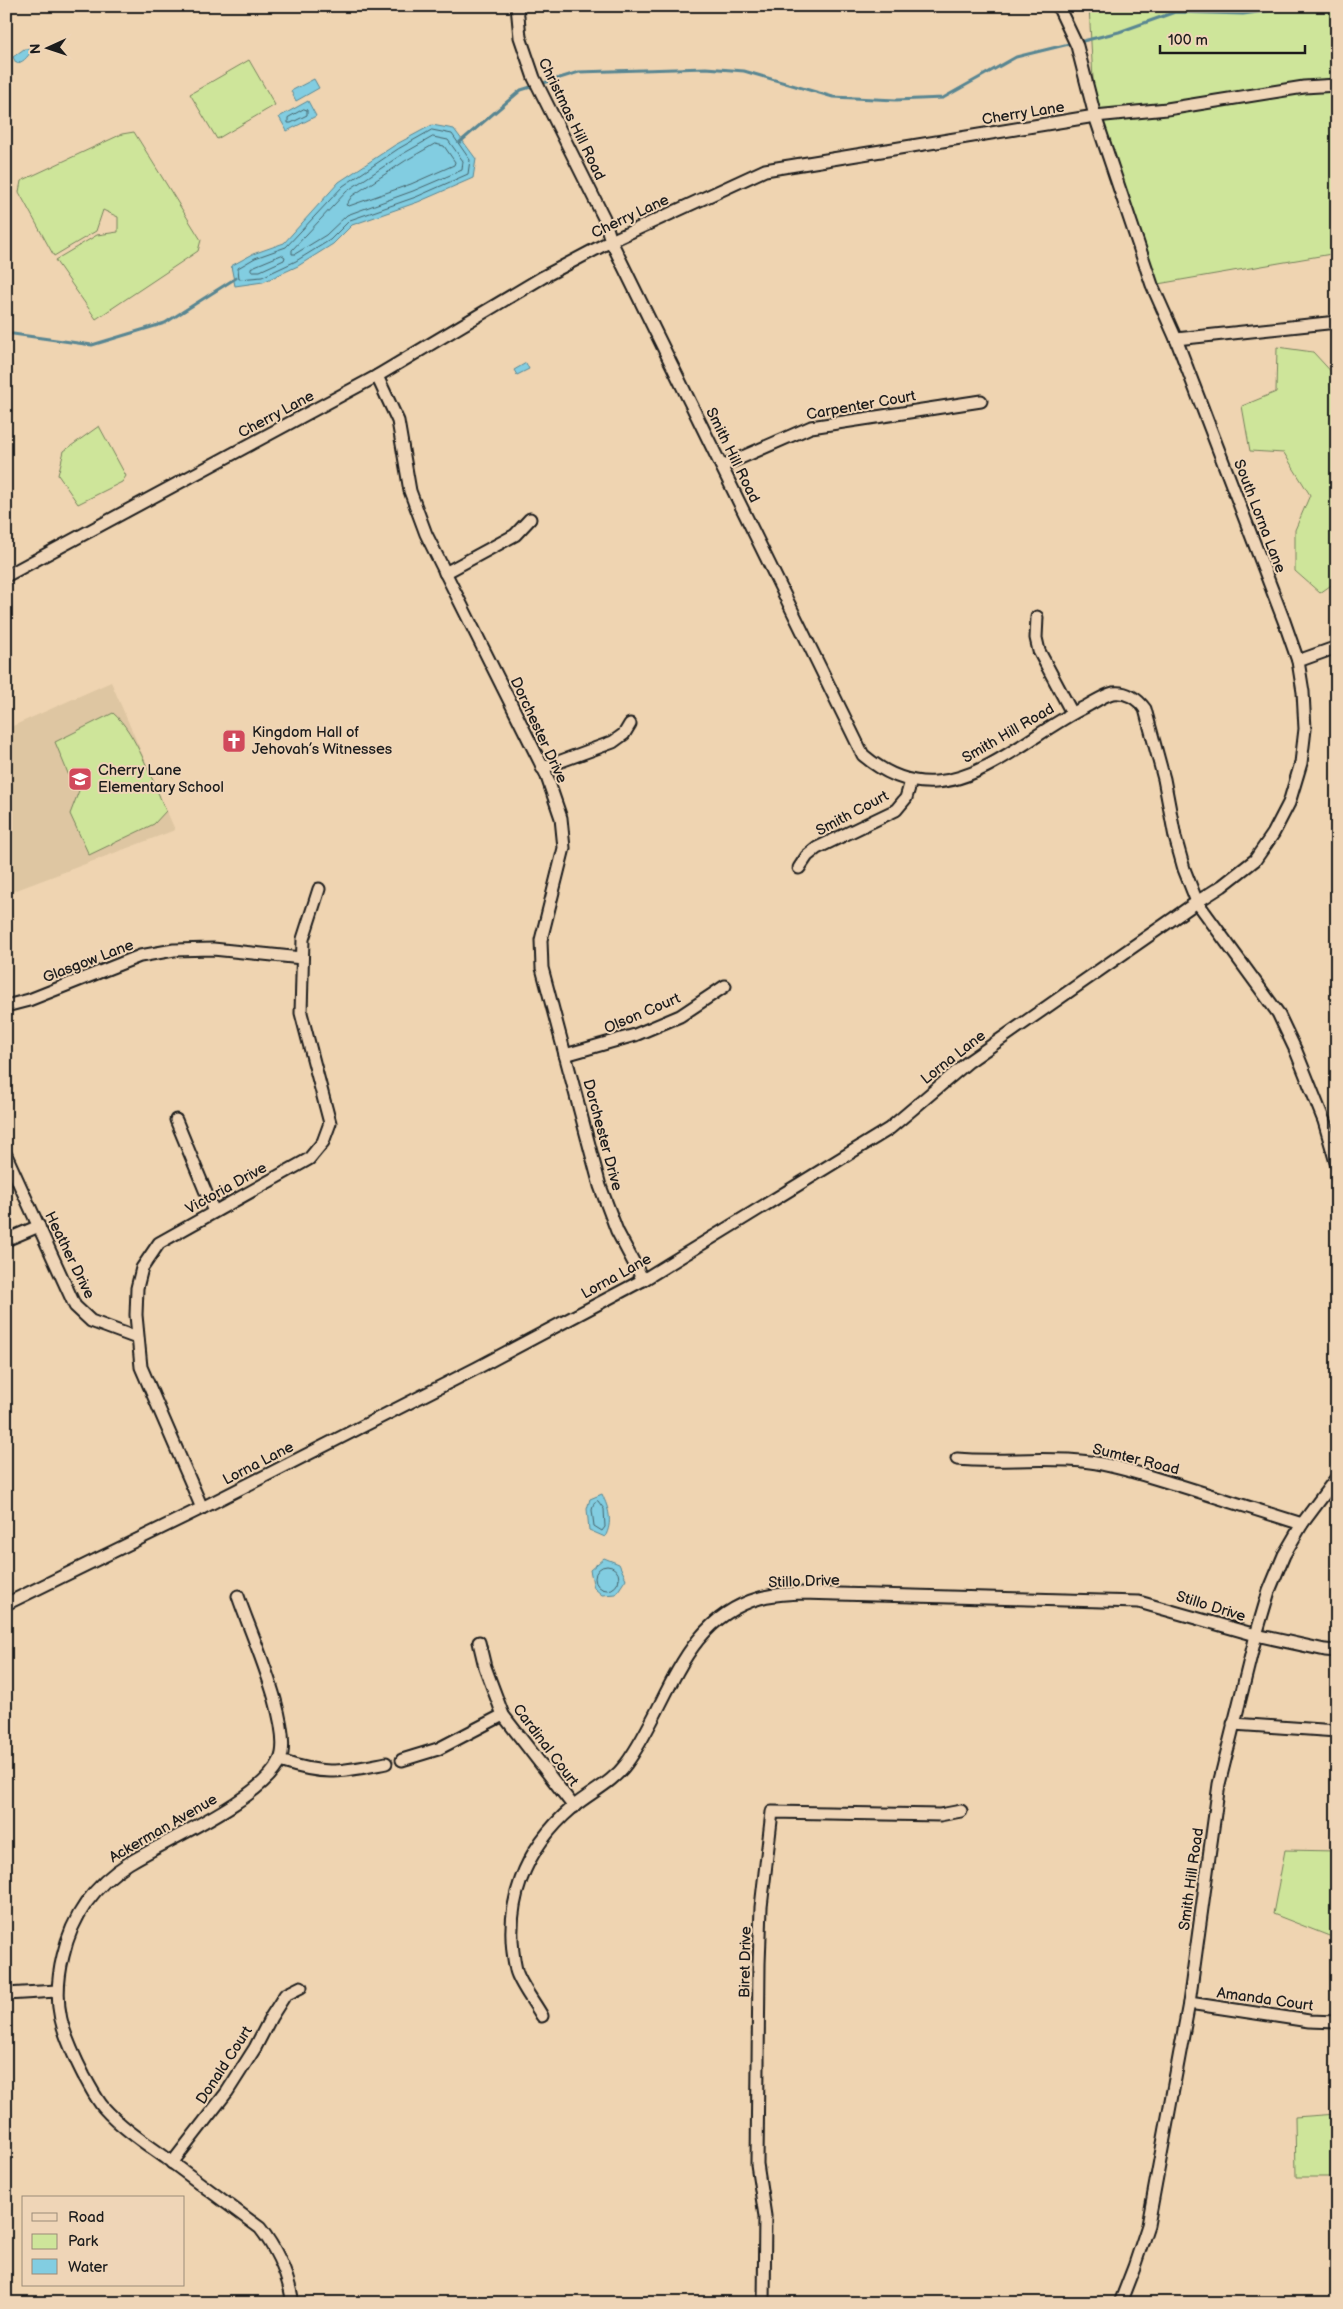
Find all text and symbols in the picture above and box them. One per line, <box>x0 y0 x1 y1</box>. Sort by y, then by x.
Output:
north arrow <box>22 22 72 72</box>
scale bar <box>1160 22 1306 54</box>
text: 100 m <box>1168 31 1208 50</box>
text: N <box>27 43 44 54</box>
street label: Christmas Hill Road <box>534 55 609 184</box>
street label: Cherry Lane <box>980 98 1066 129</box>
street label: Cherry Lane <box>588 190 672 243</box>
street label: Cherry Lane <box>235 386 318 442</box>
street label: Carpenter Court <box>805 386 918 424</box>
street label: Smith Hill Road <box>701 405 764 506</box>
street label: South Lorna Lane <box>1229 457 1290 576</box>
street label: Dorchester Drive <box>506 674 571 786</box>
street label: Smith Hill Road <box>959 699 1058 768</box>
place label: Kingdom Hall of Jehovah’s Witnesses <box>252 723 393 759</box>
church icon: Kingdom Hall of Jehovah’s Witnesses <box>221 728 247 754</box>
place label: Cherry Lane Elementary School <box>98 761 224 797</box>
school or university icon: Cherry Lane Elementary School <box>67 766 93 792</box>
street label: Smith Court <box>813 786 892 840</box>
street label: Glasgow Lane <box>40 935 136 987</box>
street label: Olson Court <box>601 989 683 1038</box>
street label: Lorna Lane <box>917 1026 990 1089</box>
street label: Dorchester Drive <box>578 1077 627 1193</box>
street label: Victoria Drive <box>182 1158 270 1219</box>
street label: Heather Drive <box>40 1208 99 1302</box>
street label: Lorna Lane <box>578 1249 655 1303</box>
street label: Lorna Lane <box>220 1437 297 1489</box>
street label: Sumter Road <box>1091 1440 1181 1479</box>
street label: Stillo Drive <box>768 1571 840 1592</box>
street label: Stillo Drive <box>1174 1587 1248 1626</box>
street label: Cardinal Court <box>508 1700 583 1791</box>
street label: Ackerman Avenue <box>106 1790 221 1867</box>
street label: Smith Hill Road <box>1175 1827 1208 1932</box>
street label: Biret Drive <box>735 1926 756 1998</box>
street label: Amanda Court <box>1215 1983 1315 2016</box>
street label: Donald Court <box>192 2022 257 2108</box>
legend <box>22 2196 185 2286</box>
text: Road <box>68 2208 104 2227</box>
text: Park <box>68 2232 99 2251</box>
text: Water <box>68 2258 108 2277</box>

